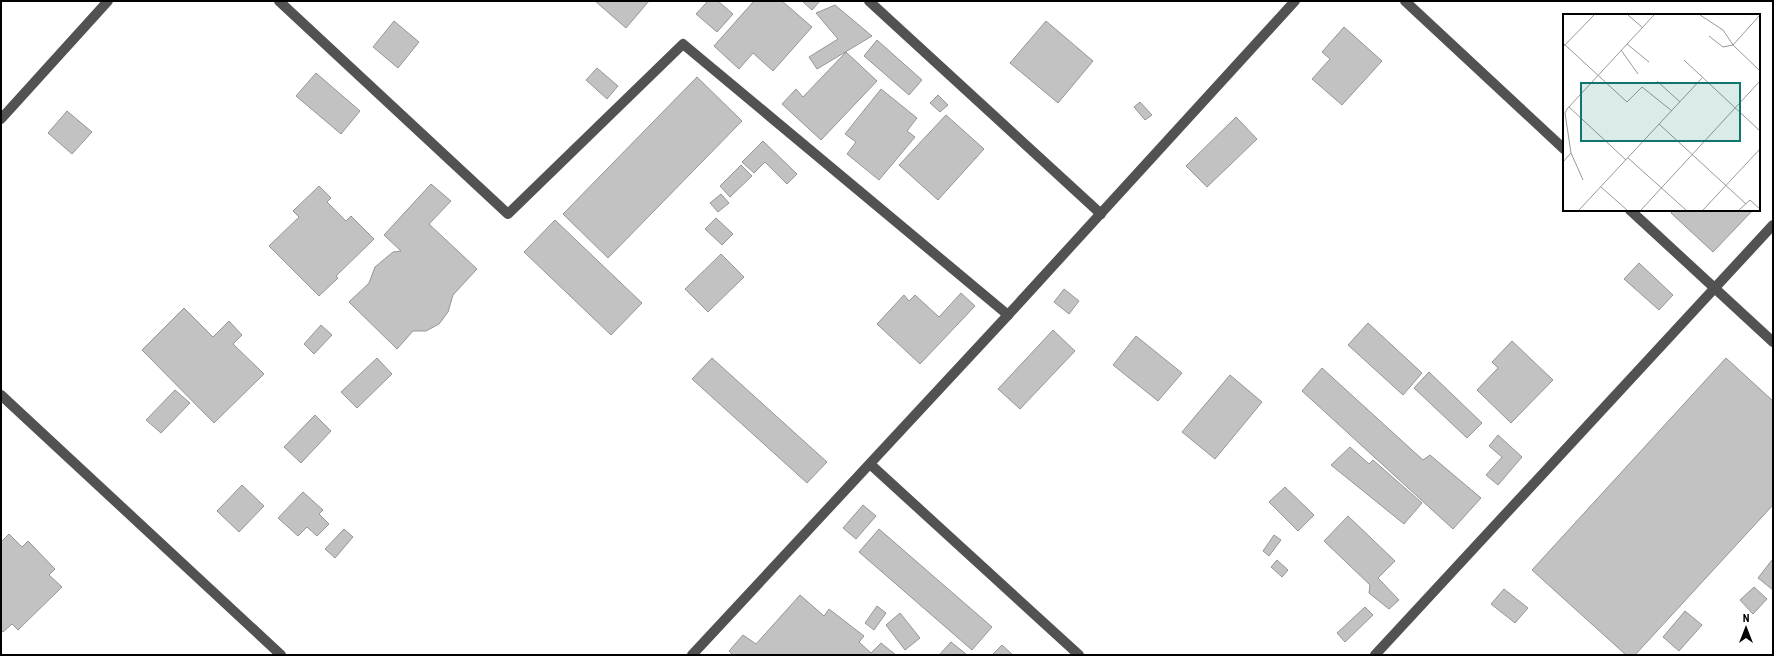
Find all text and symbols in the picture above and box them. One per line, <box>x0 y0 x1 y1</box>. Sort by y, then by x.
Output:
inset map <box>1563 14 1760 211</box>
north arrow <box>1726 608 1766 648</box>
text: N <box>1743 612 1750 625</box>

